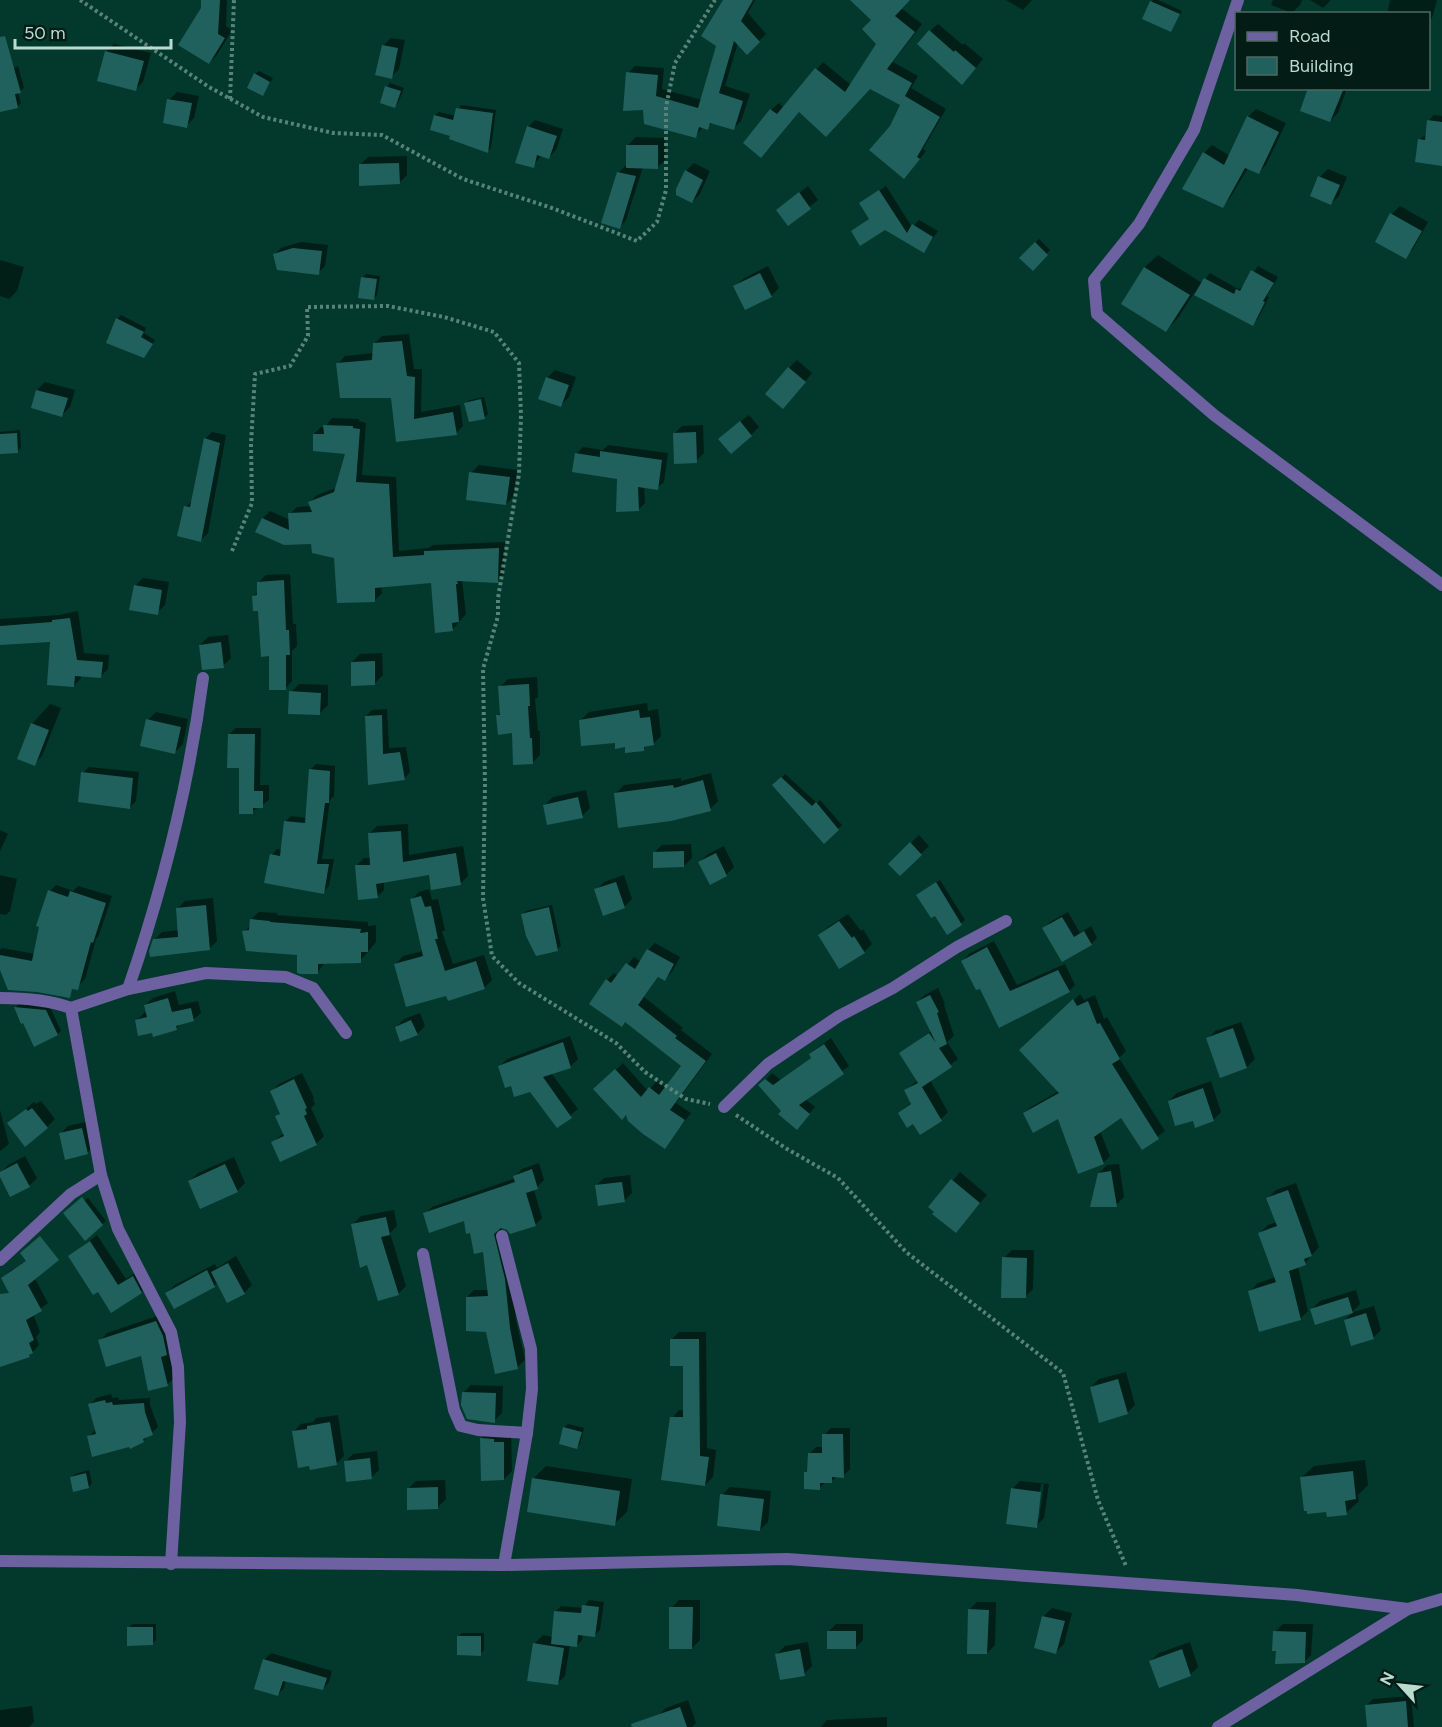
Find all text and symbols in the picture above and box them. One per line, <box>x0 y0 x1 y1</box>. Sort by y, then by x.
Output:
scale bar <box>15 12 171 50</box>
legend <box>1235 12 1430 90</box>
text: 50 m <box>24 22 66 44</box>
text: Road <box>1289 25 1330 47</box>
text: Building <box>1289 55 1354 77</box>
north arrow <box>1370 1655 1430 1715</box>
text: N <box>1376 1669 1398 1688</box>

